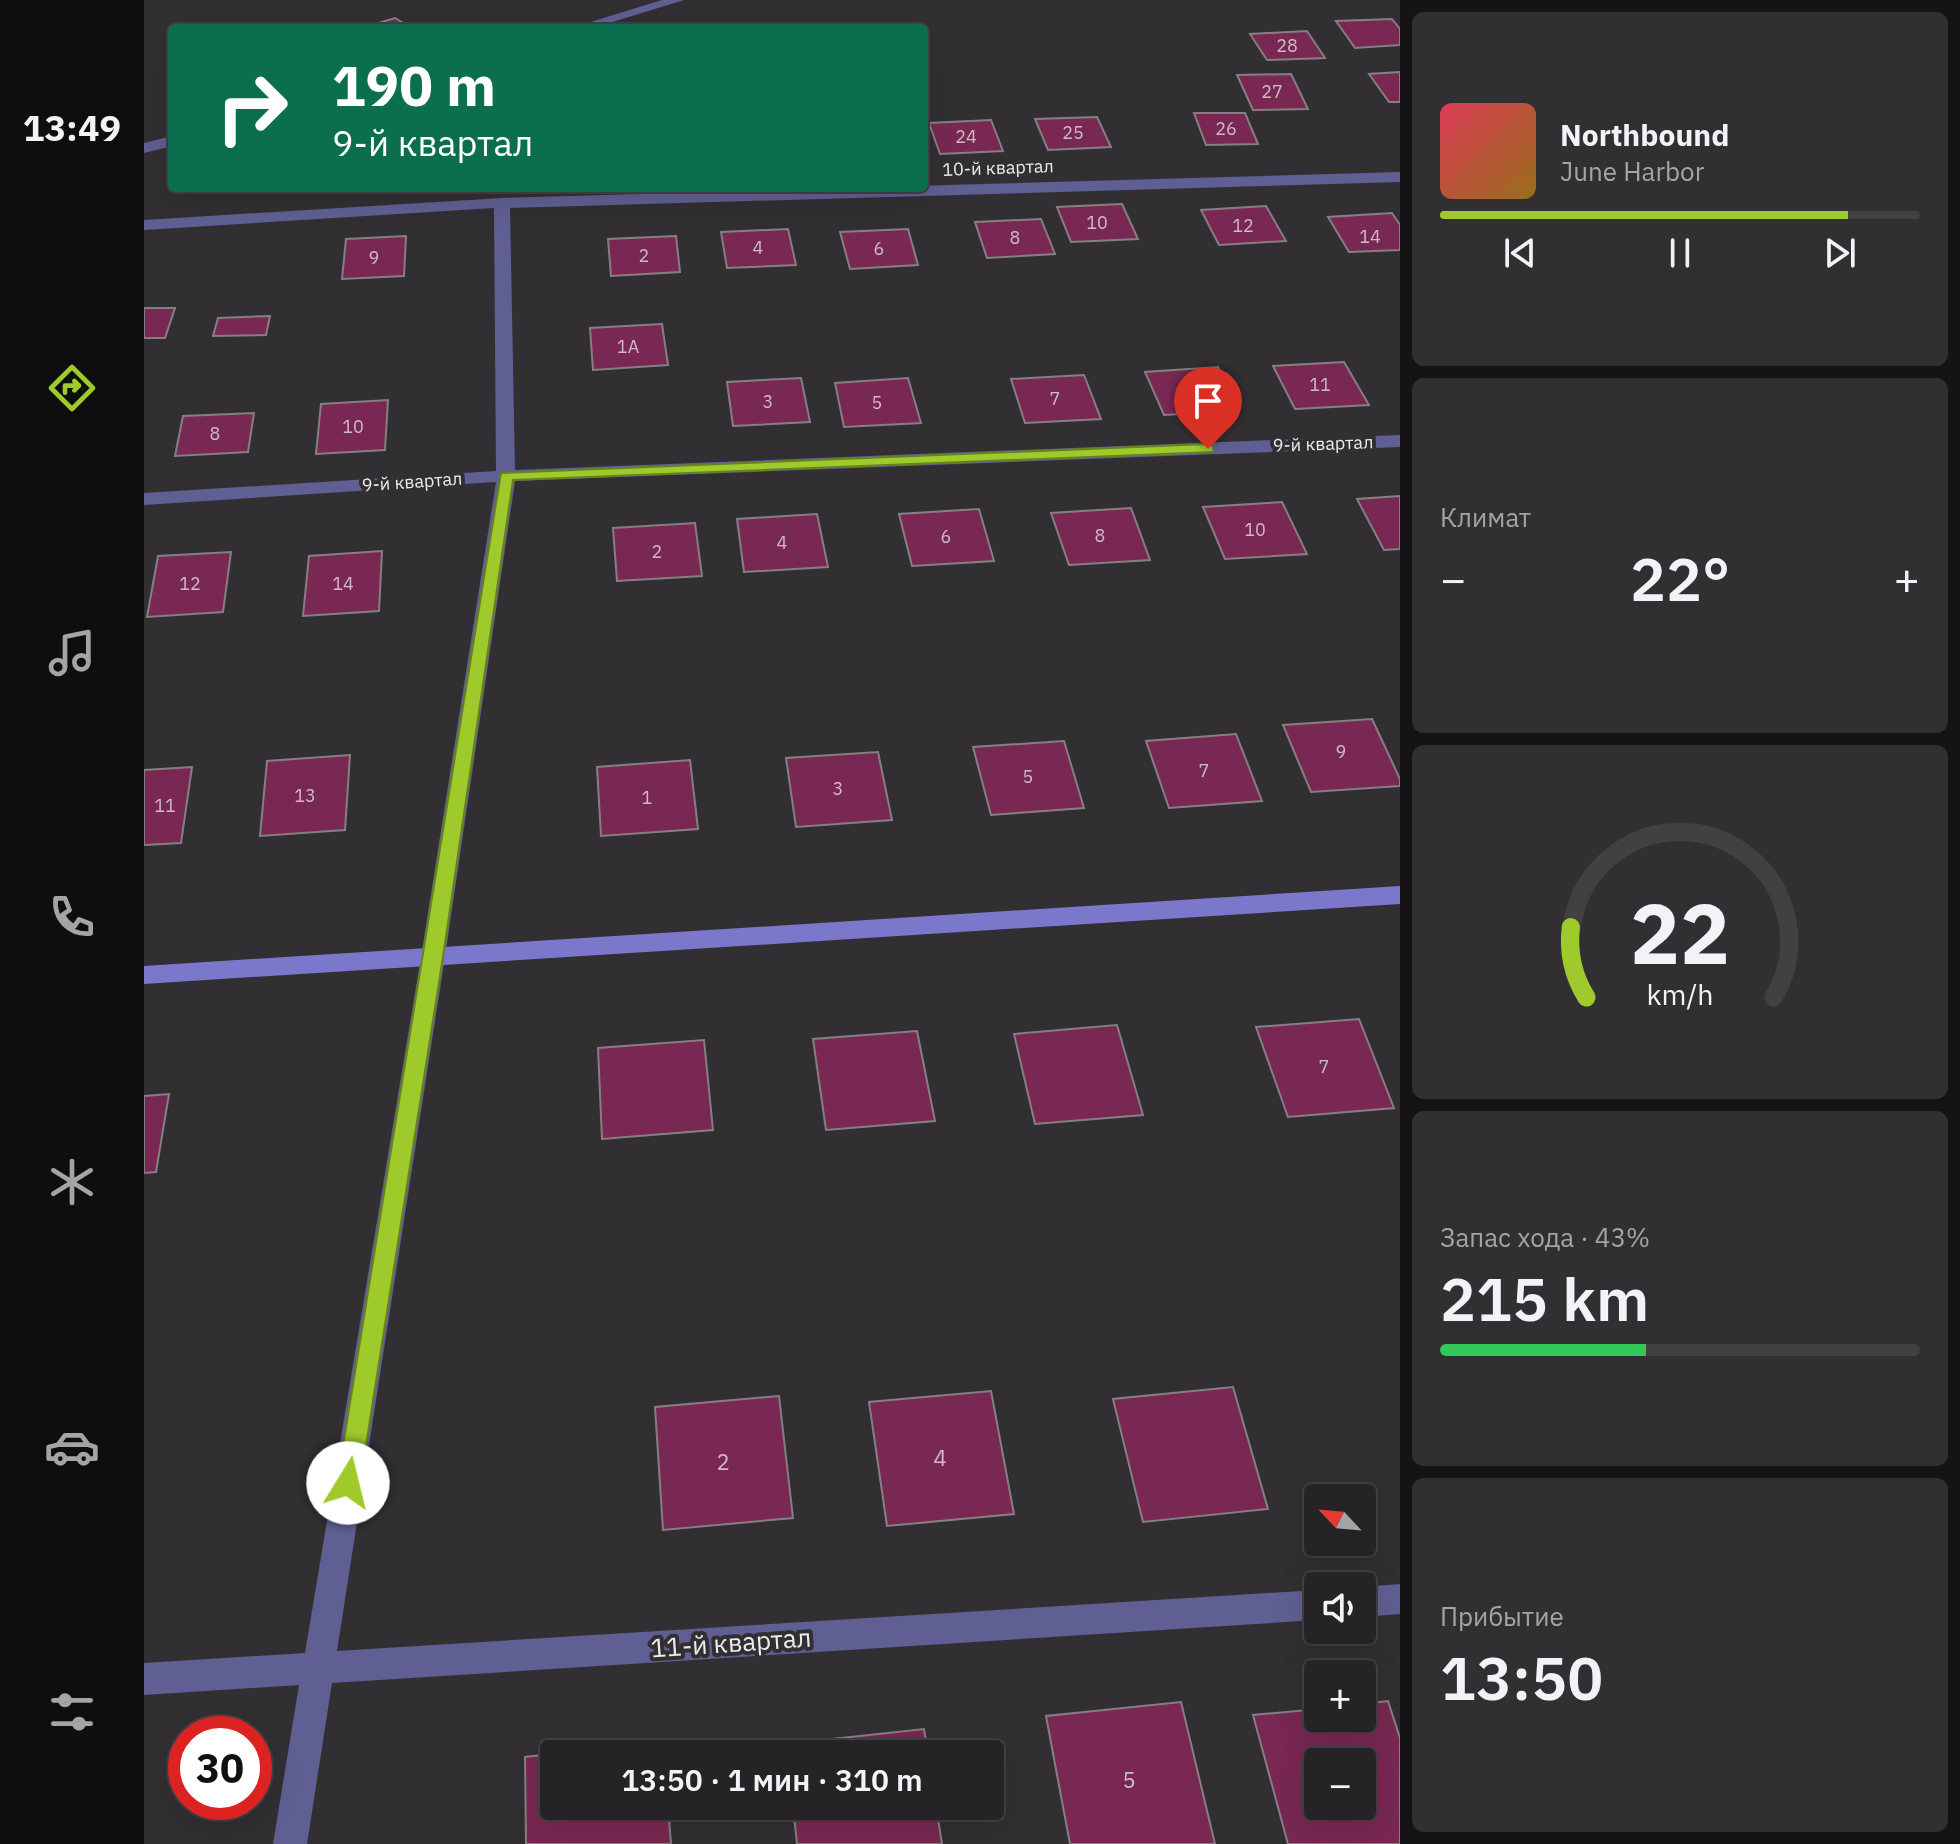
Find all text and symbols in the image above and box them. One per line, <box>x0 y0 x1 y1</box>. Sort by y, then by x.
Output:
house number: 28 <box>1276 34 1298 57</box>
text: 190 m <box>332 49 496 121</box>
icon: right <box>200 56 304 160</box>
house number: 27 <box>1261 80 1283 103</box>
text: 13:49 <box>23 104 121 151</box>
text: Northbound <box>1560 115 1729 154</box>
house number: 26 <box>1215 117 1237 140</box>
text: 9-й квартал <box>332 119 533 166</box>
house number: 25 <box>1062 121 1084 144</box>
house number: 24 <box>955 125 977 148</box>
street label: 10-й квартал <box>942 154 1054 181</box>
text: June Harbor <box>1560 154 1704 188</box>
house number: 10 <box>1086 211 1108 234</box>
house number: 12 <box>1232 214 1254 237</box>
house number: 14 <box>1359 225 1381 248</box>
house number: 8 <box>1010 226 1020 249</box>
icon: previous <box>1498 231 1542 275</box>
icon: pause <box>1658 231 1702 275</box>
icon: next <box>1818 231 1862 275</box>
house number: 4 <box>753 236 764 259</box>
house number: 6 <box>874 237 884 260</box>
house number: 2 <box>639 244 649 267</box>
house number: 9 <box>369 246 379 269</box>
house number: 1А <box>617 335 640 358</box>
icon: directions <box>44 360 100 416</box>
pin <box>1174 367 1242 449</box>
house number: 11 <box>1309 373 1331 396</box>
icon: arrive <box>1186 379 1230 423</box>
house number: 7 <box>1050 387 1060 410</box>
house number: 3 <box>763 390 773 413</box>
house number: 5 <box>872 391 882 414</box>
house number: 10 <box>342 415 364 438</box>
house number: 8 <box>210 422 220 445</box>
street label: 9-й квартал <box>1272 430 1374 457</box>
street label: 9-й квартал <box>361 467 463 496</box>
text: Климат <box>1440 500 1531 534</box>
house number: 10 <box>1244 518 1266 541</box>
house number: 8 <box>1095 524 1105 547</box>
house number: 6 <box>941 525 951 548</box>
house number: 4 <box>777 531 788 554</box>
text: 22° <box>1630 539 1730 618</box>
house number: 2 <box>652 540 662 563</box>
text: − <box>1440 550 1466 607</box>
text: + <box>1894 550 1920 607</box>
house number: 12 <box>179 572 201 595</box>
house number: 14 <box>332 572 354 595</box>
icon: music <box>44 625 100 681</box>
house number: 9 <box>1336 740 1346 763</box>
house number: 7 <box>1199 759 1209 782</box>
house number: 5 <box>1023 765 1033 788</box>
house number: 3 <box>833 777 843 800</box>
house number: 13 <box>294 784 316 807</box>
house number: 1 <box>642 786 652 809</box>
house number: 11 <box>154 794 176 817</box>
text: 22 <box>1630 879 1730 987</box>
icon: phone <box>44 889 100 945</box>
text: km/h <box>1646 976 1714 1013</box>
house number: 7 <box>1319 1055 1329 1078</box>
icon: climate <box>44 1154 100 1210</box>
text: Запас хода · 43% <box>1440 1220 1650 1254</box>
text: 215 km <box>1440 1259 1649 1338</box>
icon: car <box>44 1419 100 1475</box>
position arrow <box>306 1441 390 1525</box>
house number: 4 <box>933 1443 947 1472</box>
house number: 2 <box>716 1447 730 1476</box>
north arrow <box>1304 1484 1376 1556</box>
map controls <box>1304 1484 1376 1820</box>
button: sound <box>1304 1572 1376 1644</box>
text: Прибытие <box>1440 1599 1564 1633</box>
street label: 11-й квартал <box>649 1619 812 1665</box>
text: 13:50 <box>1440 1638 1603 1717</box>
button: + <box>1304 1660 1376 1732</box>
icon: filters <box>44 1684 100 1740</box>
speed limit sign: 30 <box>168 1716 272 1820</box>
button: − <box>1304 1748 1376 1820</box>
text: 13:50 · 1 мин · 310 m <box>621 1760 923 1799</box>
house number: 5 <box>1122 1765 1136 1794</box>

